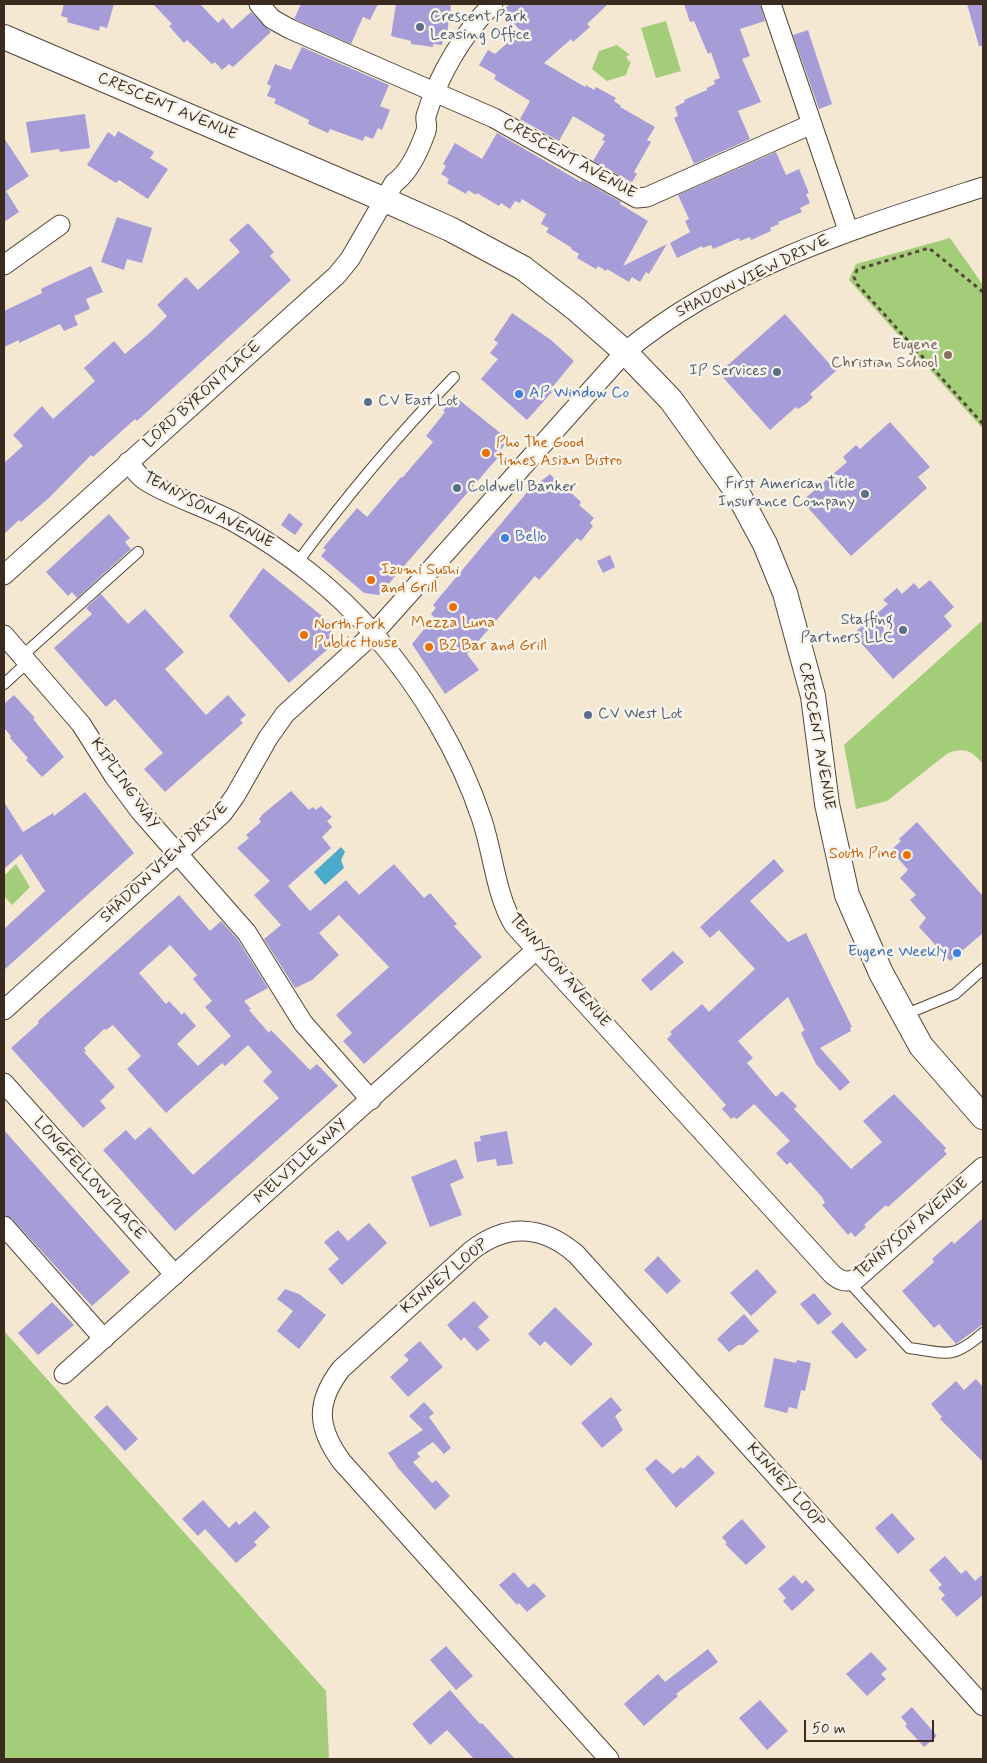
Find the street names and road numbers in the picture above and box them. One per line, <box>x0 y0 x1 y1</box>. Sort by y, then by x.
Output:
street label: CRESCENT AVENUE <box>94 69 240 145</box>
street label: CRESCENT AVENUE <box>499 114 639 204</box>
street label: SHADOW VIEW DRIVE <box>673 231 833 323</box>
street label: LORD BYRON PLACE <box>140 337 266 453</box>
street label: TENNYSON AVENUE <box>140 469 276 553</box>
street label: CRESCENT AVENUE <box>794 661 838 811</box>
street label: KIPLING WAY <box>86 735 162 833</box>
street label: SHADOW VIEW DRIVE <box>97 799 233 927</box>
street label: TENNYSON AVENUE <box>504 910 614 1032</box>
street label: LONGFELLOW PLACE <box>29 1113 149 1245</box>
street label: MELVILLE WAY <box>251 1115 351 1209</box>
street label: TENNYSON AVENUE <box>851 1174 973 1284</box>
street label: KINNEY LOOP <box>398 1235 492 1319</box>
street label: KINNEY LOOP <box>742 1440 828 1532</box>

